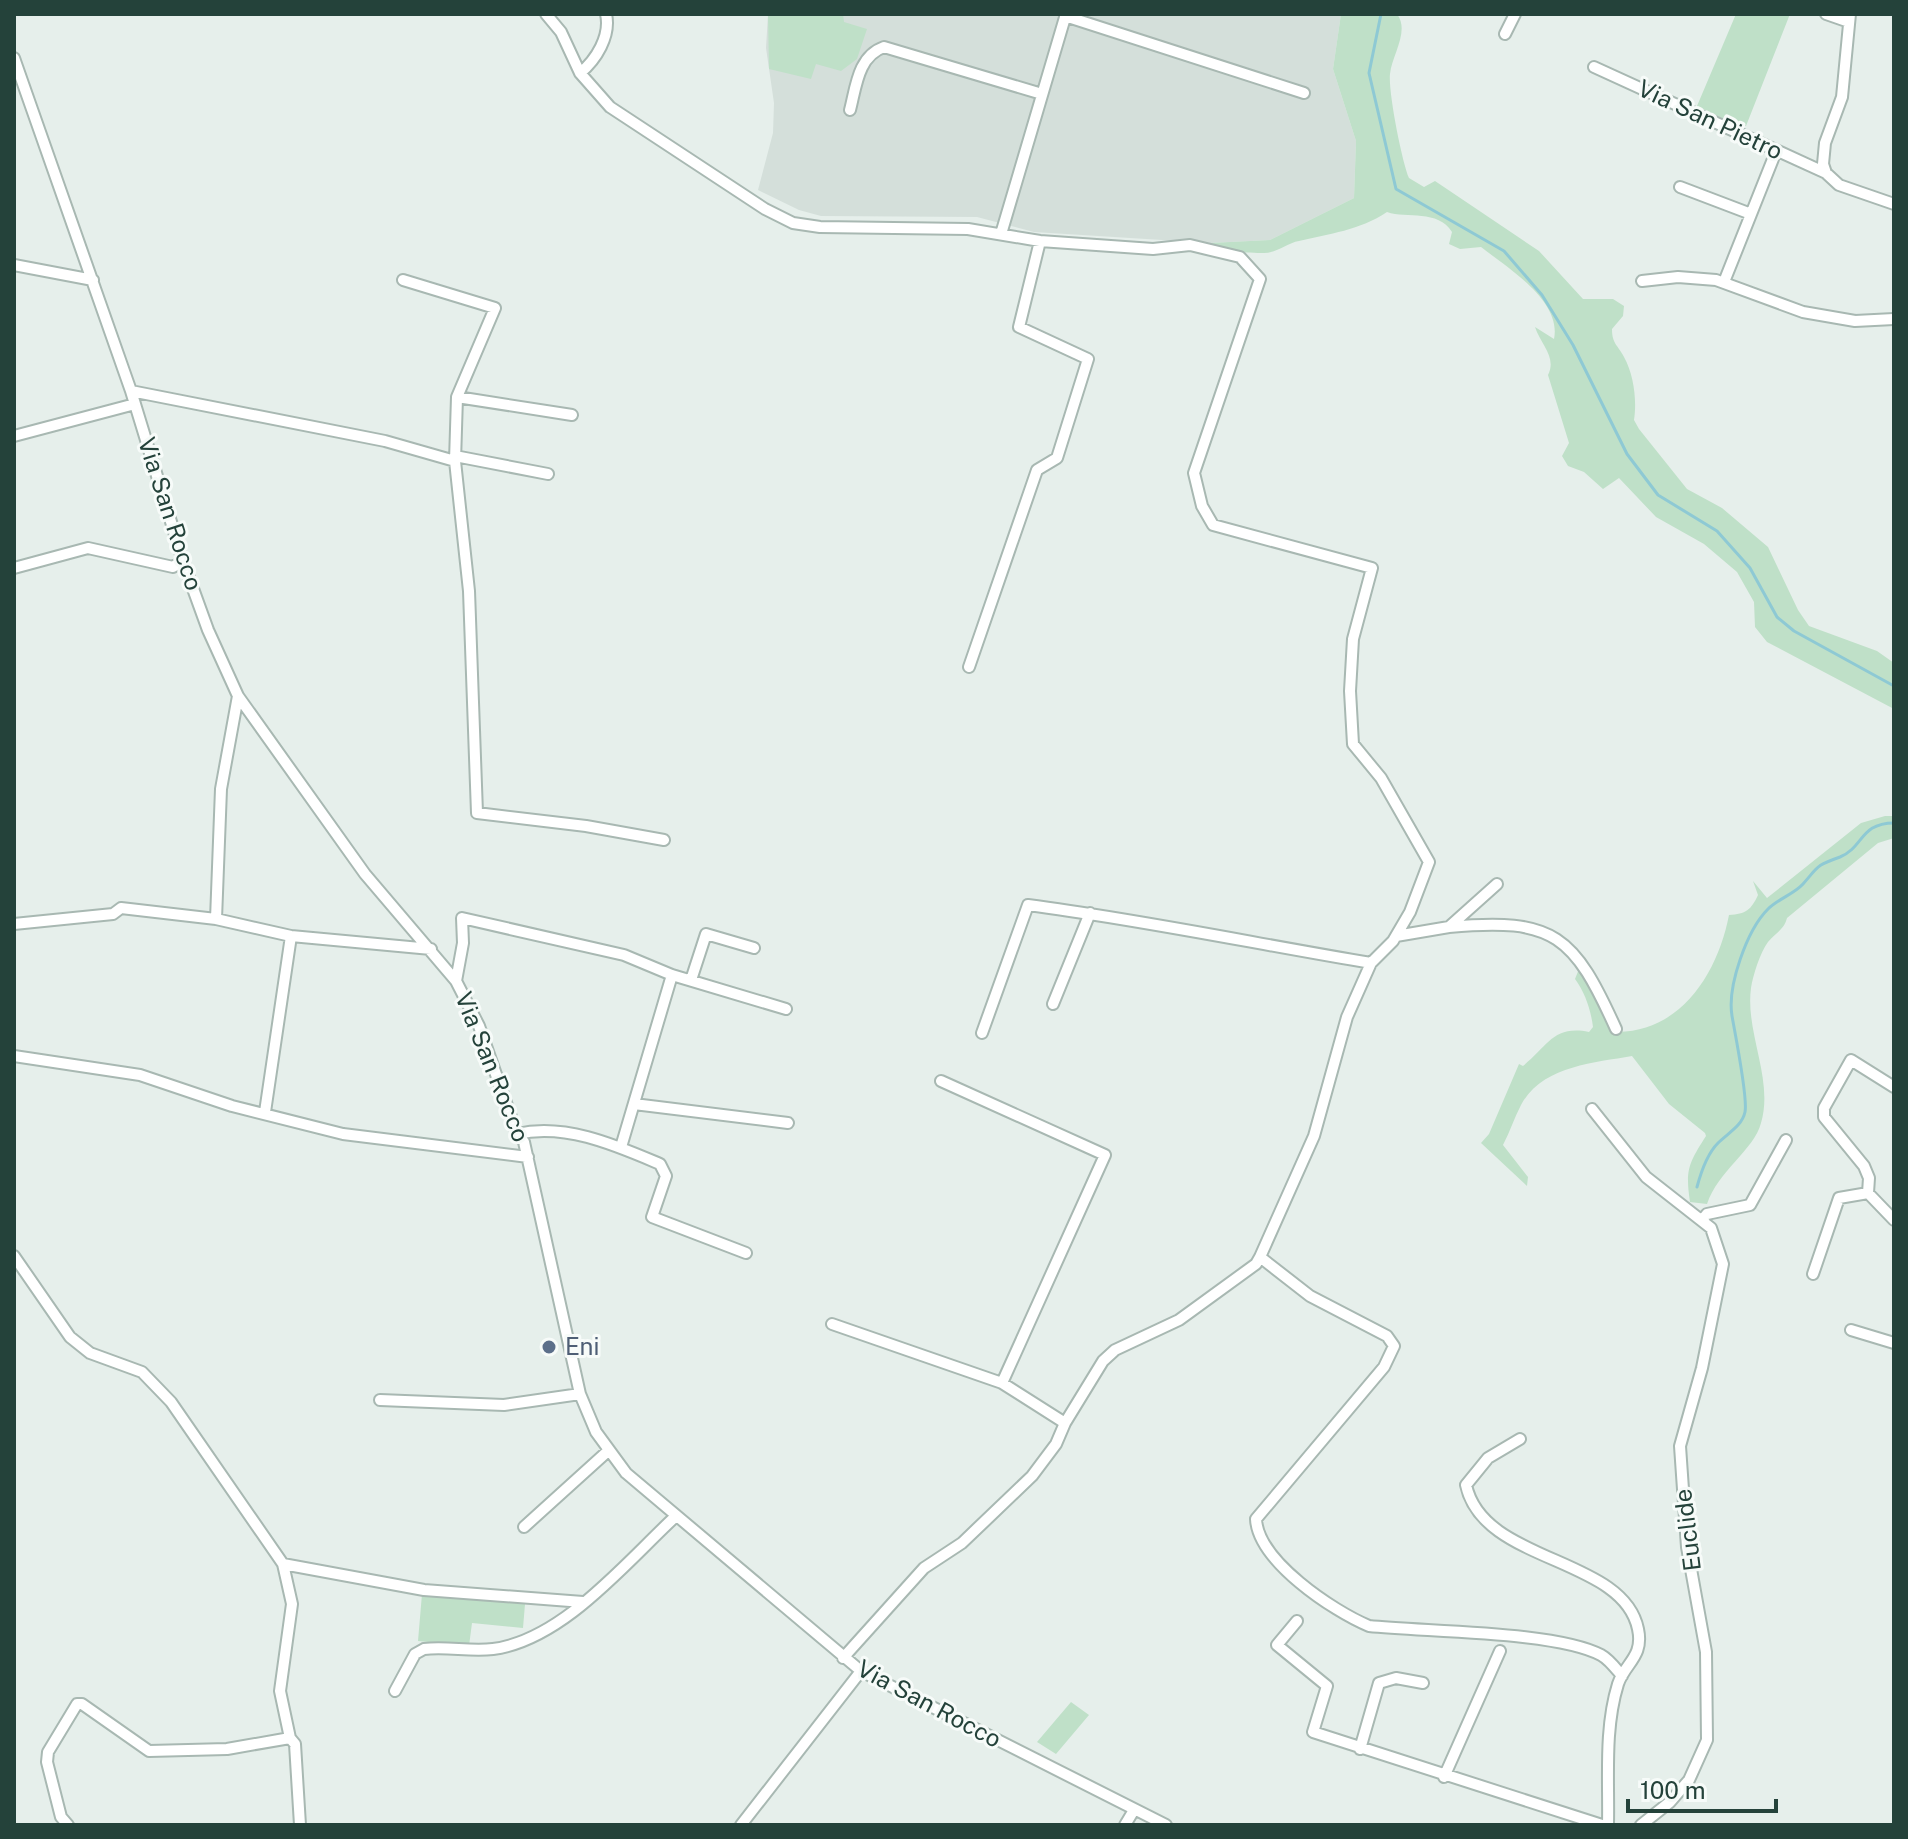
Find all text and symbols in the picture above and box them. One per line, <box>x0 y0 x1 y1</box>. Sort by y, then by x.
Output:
street label: Via San Pietro <box>1634 73 1787 165</box>
street label: Via San Rocco <box>133 434 209 594</box>
street label: Via San Rocco <box>450 988 536 1146</box>
place label: Eni <box>565 1332 599 1360</box>
marker: Eni <box>540 1338 558 1356</box>
street label: Euclide <box>1668 1487 1706 1573</box>
street label: Via San Rocco <box>853 1653 1006 1753</box>
scale bar <box>1628 1763 1776 1813</box>
text: 100 m <box>1640 1776 1706 1804</box>

